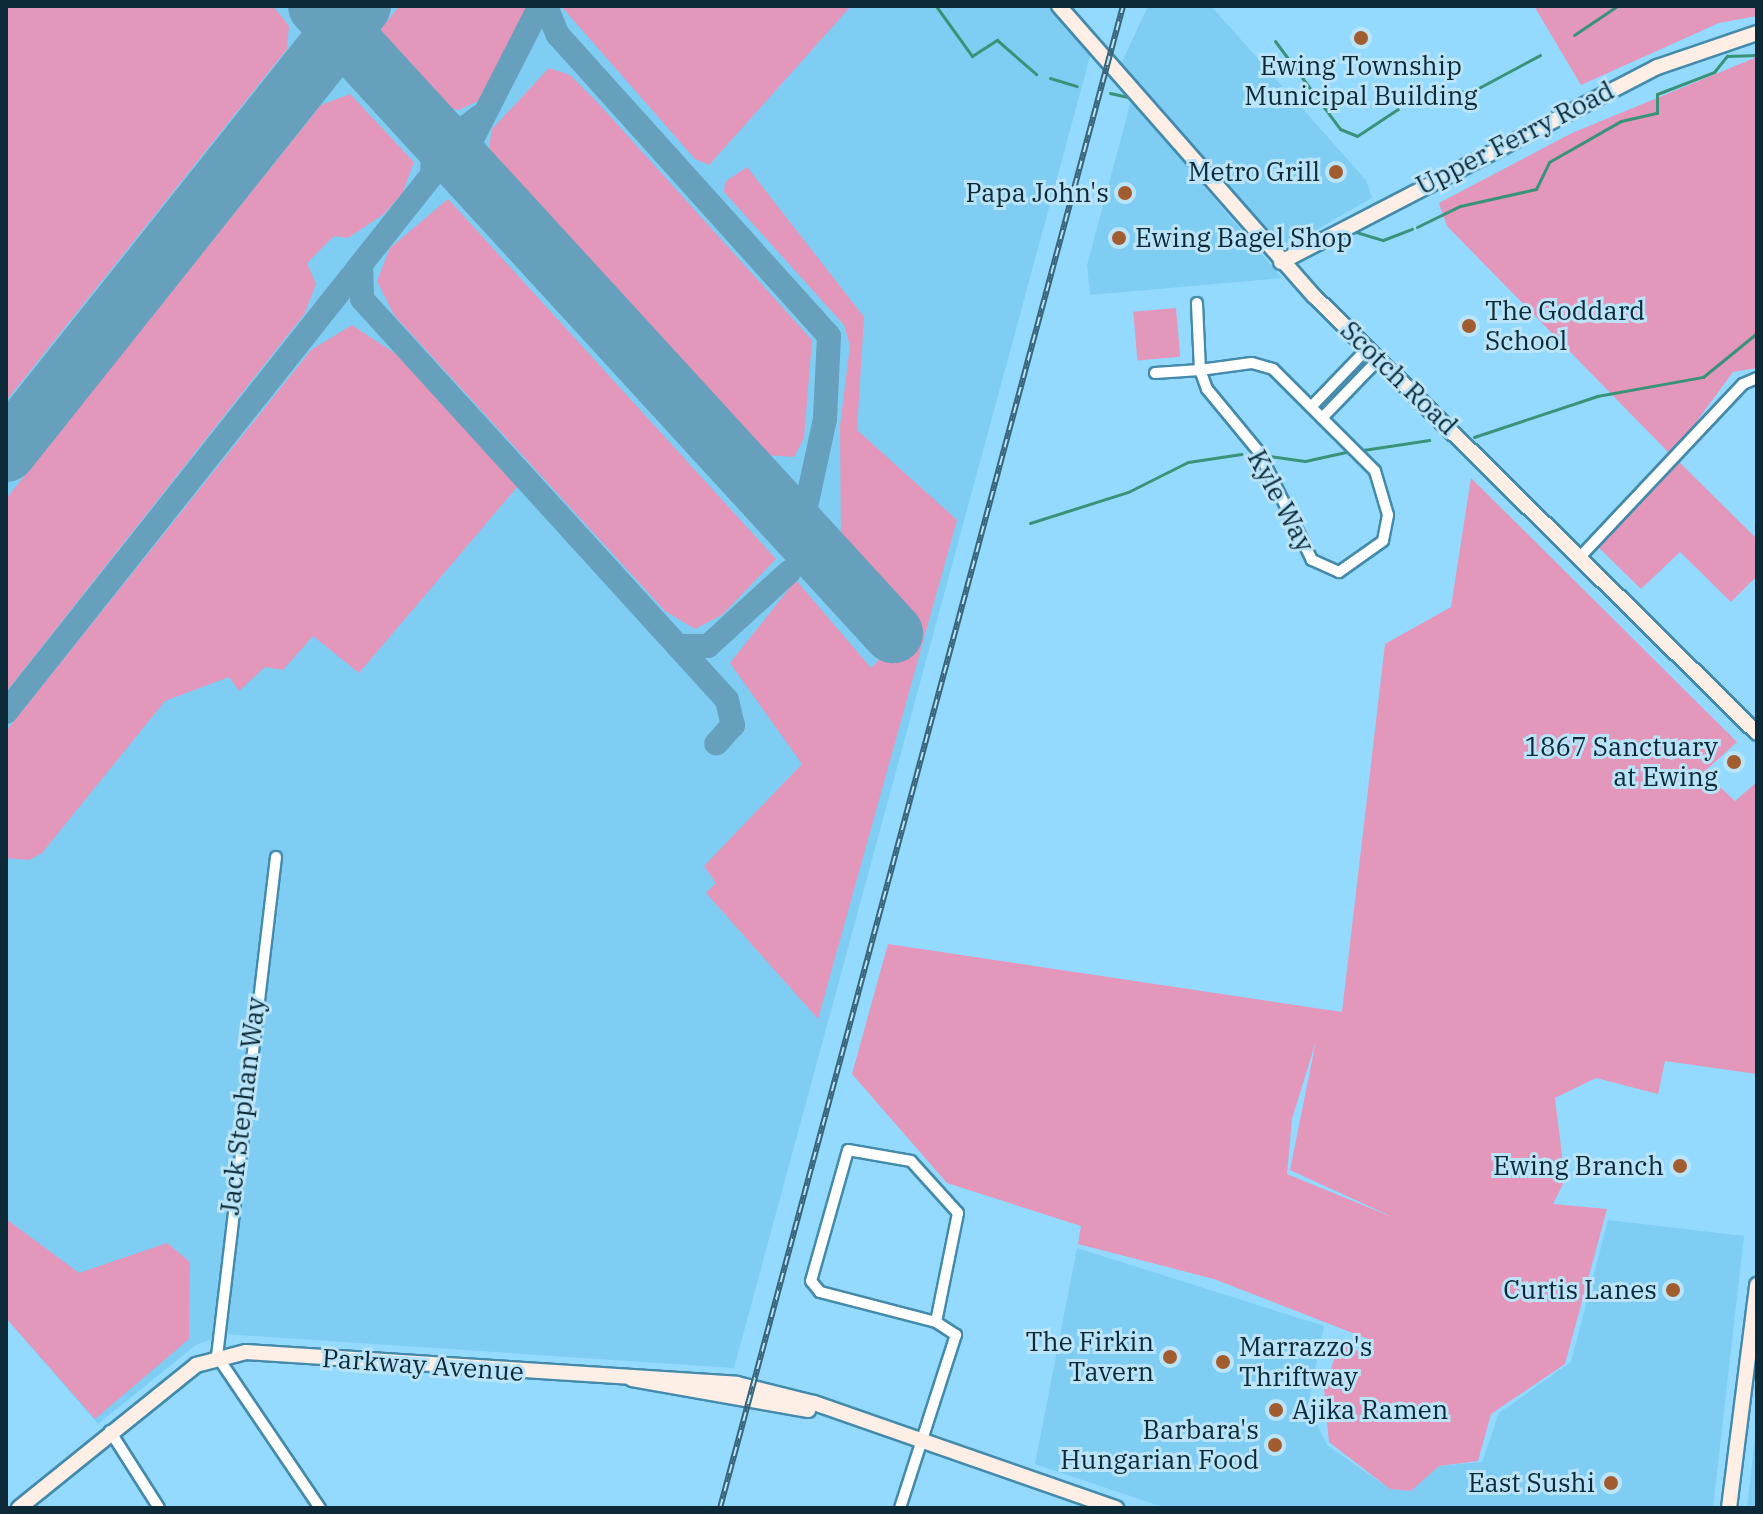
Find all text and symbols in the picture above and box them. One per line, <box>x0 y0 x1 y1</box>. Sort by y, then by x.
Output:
marker: Ewing Township Municipal Building <box>1352 29 1370 47</box>
place label: Ewing Township Municipal Building <box>1244 50 1478 112</box>
street label: Upper Ferry Road <box>1411 75 1619 201</box>
place label: Metro Grill <box>1188 156 1320 188</box>
marker: Metro Grill <box>1327 163 1345 181</box>
place label: Papa John's <box>965 177 1109 209</box>
marker: Papa John's <box>1116 184 1134 202</box>
place label: Ewing Bagel Shop <box>1135 222 1352 254</box>
marker: Ewing Bagel Shop <box>1110 229 1128 247</box>
place label: The Goddard School <box>1485 295 1645 356</box>
street label: Scotch Road <box>1334 315 1464 441</box>
marker: The Goddard School <box>1460 317 1478 335</box>
street label: Kyle Way <box>1241 445 1321 557</box>
place label: 1867 Sanctuary at Ewing <box>1524 731 1718 792</box>
marker: 1867 Sanctuary at Ewing <box>1725 753 1743 771</box>
street label: Jack Stephan Way <box>214 995 272 1217</box>
place label: Ewing Branch <box>1493 1150 1664 1182</box>
marker: Ewing Branch <box>1671 1157 1689 1175</box>
place label: Curtis Lanes <box>1503 1274 1657 1306</box>
marker: Curtis Lanes <box>1664 1281 1682 1299</box>
place label: The Firkin Tavern <box>1026 1326 1154 1388</box>
place label: Marrazzo's Thriftway <box>1239 1331 1372 1392</box>
street label: Parkway Avenue <box>321 1342 525 1388</box>
marker: The Firkin Tavern <box>1161 1348 1179 1366</box>
marker: Marrazzo's Thriftway <box>1214 1353 1232 1371</box>
place label: Ajika Ramen <box>1292 1394 1448 1426</box>
marker: Ajika Ramen <box>1267 1401 1285 1419</box>
place label: Barbara's Hungarian Food <box>1060 1414 1259 1476</box>
marker: Barbara's Hungarian Food <box>1266 1436 1284 1454</box>
place label: East Sushi <box>1468 1467 1595 1499</box>
marker: East Sushi <box>1602 1474 1620 1492</box>

